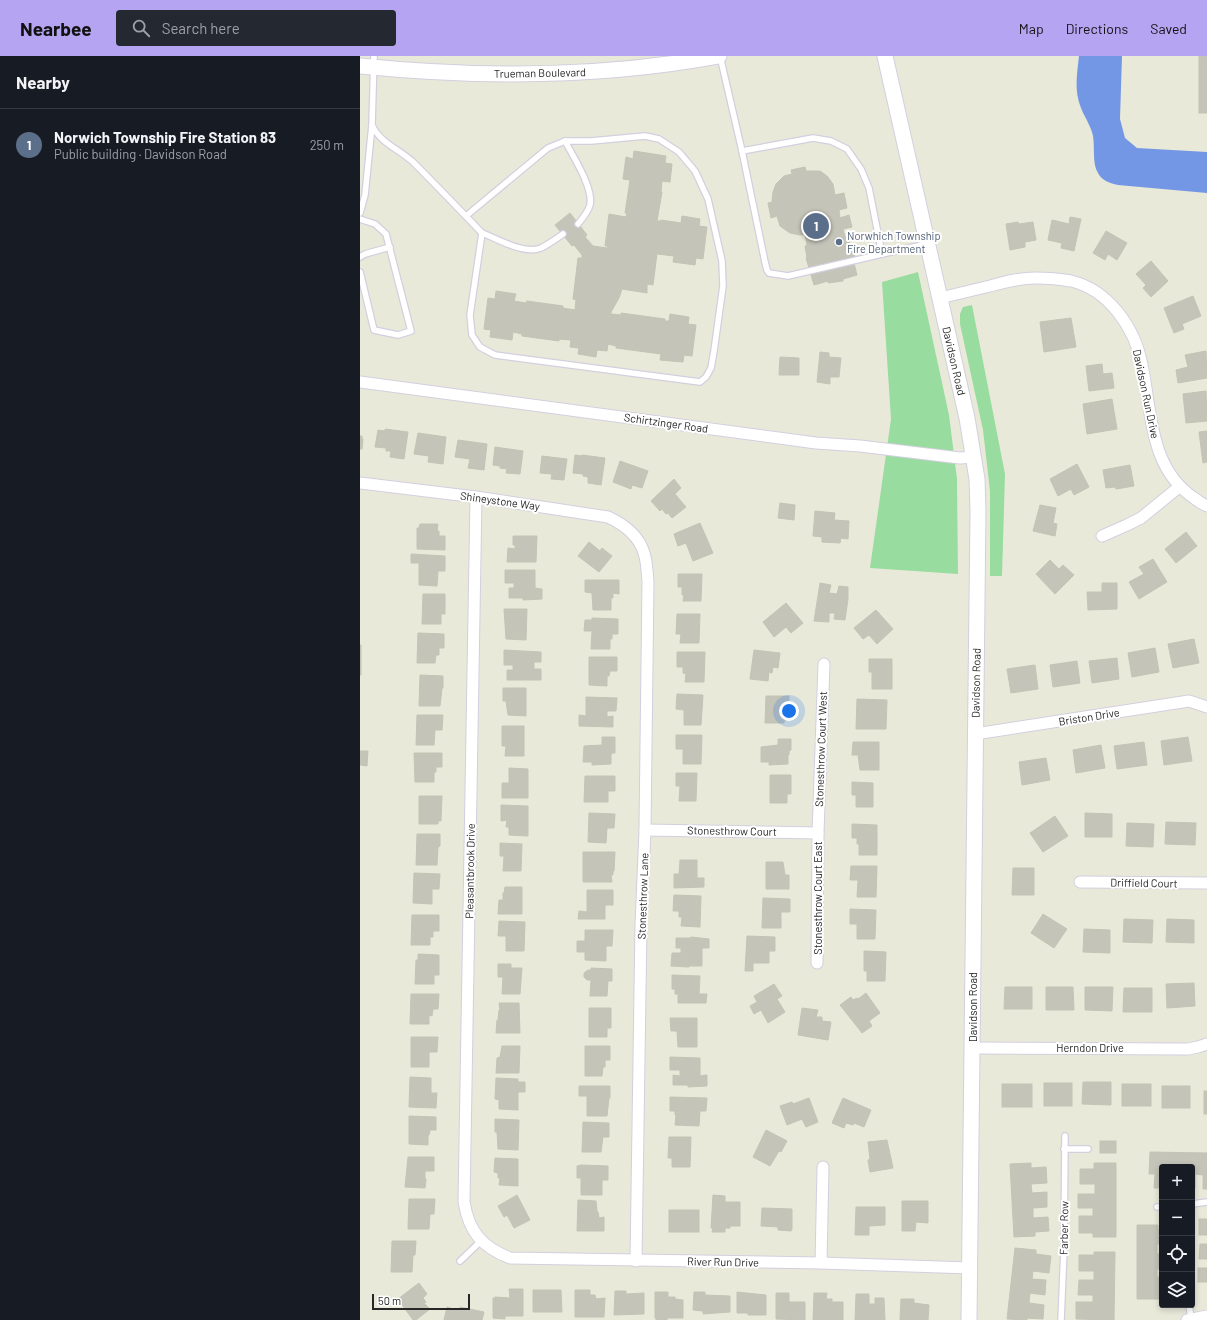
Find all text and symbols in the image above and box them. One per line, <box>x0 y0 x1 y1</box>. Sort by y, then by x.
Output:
search box <box>116 10 396 46</box>
text: Nearbee <box>20 17 92 40</box>
icon: search <box>130 17 152 39</box>
text: Search here <box>162 19 240 37</box>
text: Map <box>1019 20 1044 37</box>
text: Directions <box>1066 20 1128 37</box>
text: Saved <box>1150 20 1187 37</box>
street label: Trueman Boulevard <box>494 65 586 80</box>
text: Nearby <box>16 72 70 92</box>
text: Norwich Township Fire Station 83 <box>54 128 276 146</box>
text: 1 <box>27 137 31 153</box>
text: 250 m <box>310 137 344 153</box>
text: Public building · Davidson Road <box>54 146 227 162</box>
pin: 1 <box>803 211 829 241</box>
place label: Norwhich Township Fire Department <box>847 229 940 255</box>
marker: Norwhich Township Fire Department <box>834 237 844 247</box>
street label: Davidson Road <box>940 325 969 396</box>
street label: Davidson Run Drive <box>1131 348 1162 440</box>
street label: Schirtzinger Road <box>623 410 709 435</box>
street label: Shineystone Way <box>459 488 541 513</box>
street label: Davidson Road <box>968 648 983 718</box>
street label: Stonesthrow Court West <box>812 691 829 807</box>
your location <box>779 701 799 721</box>
street label: Briston Drive <box>1058 705 1120 728</box>
street label: Pleasantbrook Drive <box>462 823 477 919</box>
street label: Stonesthrow Court <box>687 823 777 838</box>
street label: Stonesthrow Court East <box>811 841 824 955</box>
street label: Stonesthrow Lane <box>634 852 651 939</box>
street label: Driffield Court <box>1110 875 1178 890</box>
street label: Davidson Road <box>966 972 979 1042</box>
street label: Herndon Drive <box>1056 1041 1124 1054</box>
map controls <box>1159 1164 1195 1308</box>
button: + <box>1159 1164 1195 1200</box>
button: − <box>1159 1200 1195 1236</box>
street label: Farber Row <box>1057 1201 1070 1255</box>
button: locate <box>1159 1236 1195 1272</box>
street label: River Run Drive <box>687 1254 759 1269</box>
button: layers <box>1159 1272 1195 1308</box>
scale bar <box>372 1292 470 1311</box>
text: 50 m <box>378 1294 401 1307</box>

